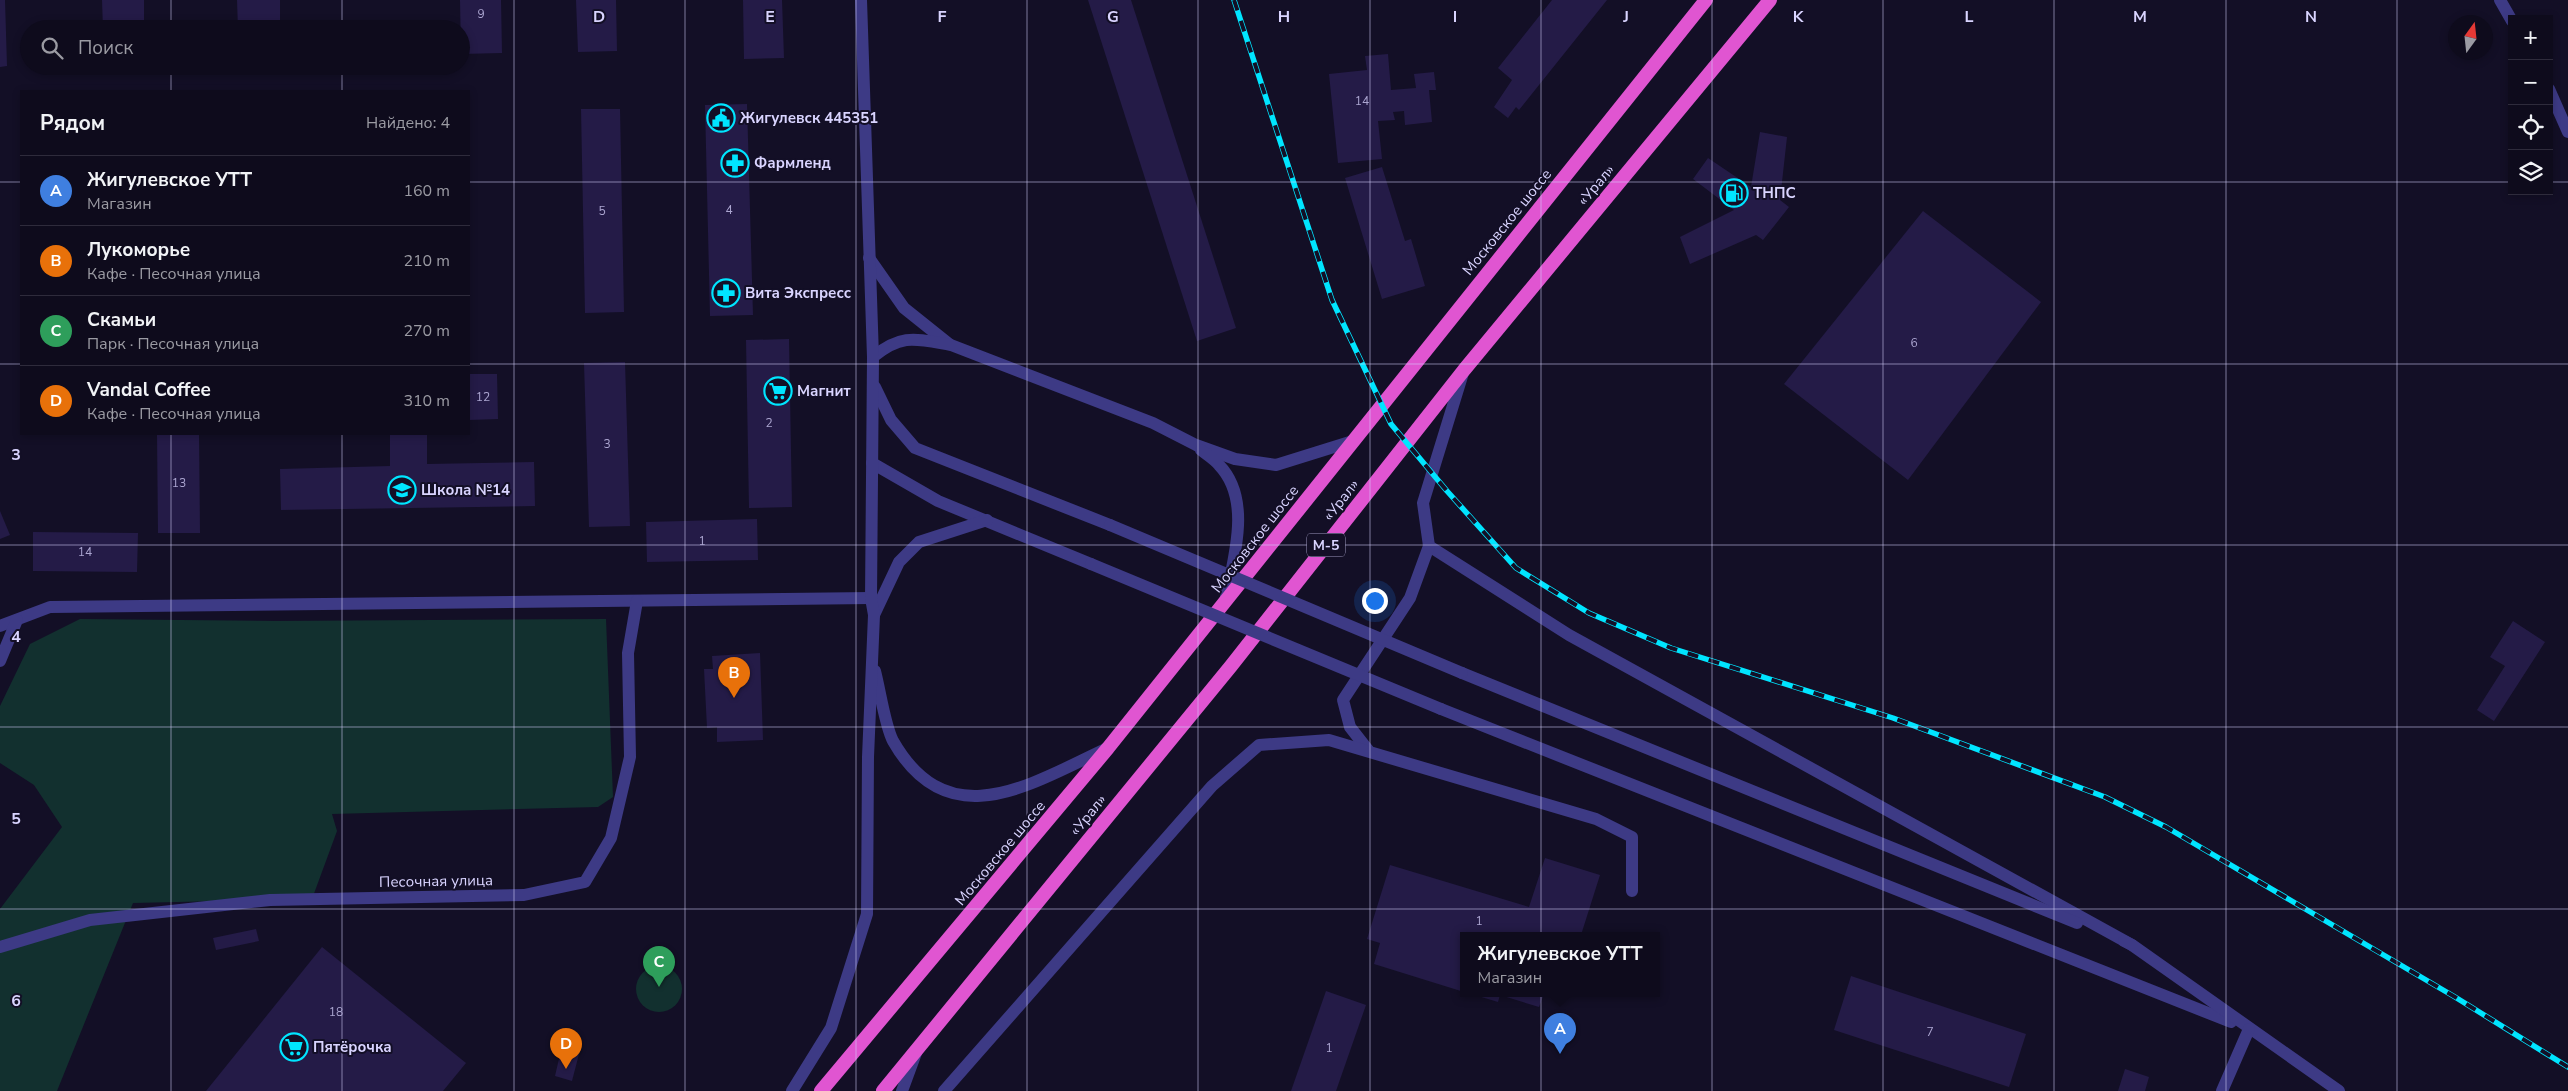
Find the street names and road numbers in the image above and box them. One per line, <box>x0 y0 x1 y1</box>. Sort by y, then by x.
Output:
street label: «Урал» <box>1573 160 1619 210</box>
street label: Московское шоссе <box>1458 165 1556 279</box>
street label: «Урал» <box>1318 475 1364 525</box>
street label: Московское шоссе <box>1207 481 1303 597</box>
road number: М-5 <box>1307 534 1345 556</box>
street label: «Урал» <box>1065 790 1111 840</box>
street label: Московское шоссе <box>950 796 1050 910</box>
street label: Песочная улица <box>379 870 493 892</box>

